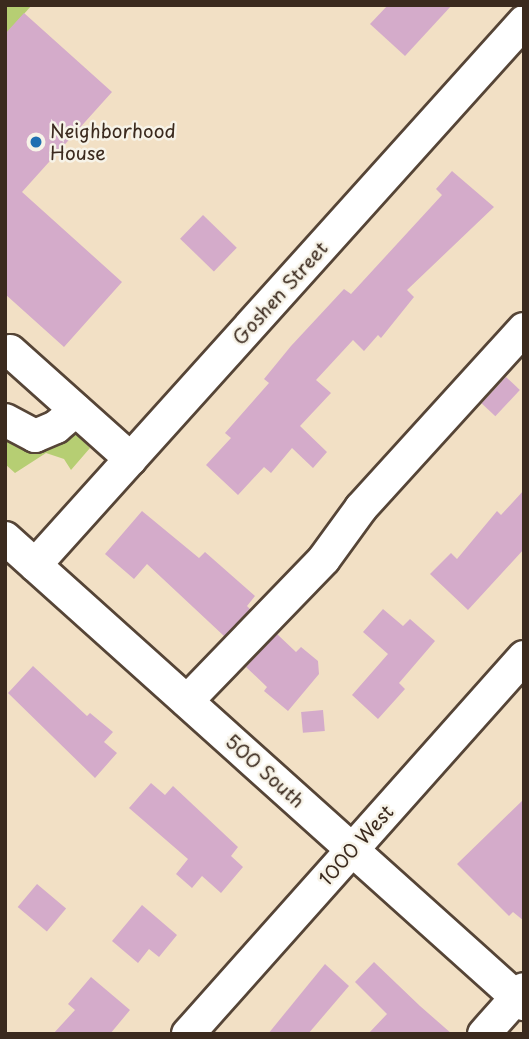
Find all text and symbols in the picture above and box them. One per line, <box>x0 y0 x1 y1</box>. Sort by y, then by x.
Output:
place label: Neighborhood House <box>50 120 176 164</box>
marker: Neighborhood House <box>28 134 44 150</box>
street label: Goshen Street <box>228 236 332 350</box>
street label: 500 South <box>221 730 309 812</box>
street label: 1000 West <box>314 800 398 890</box>

